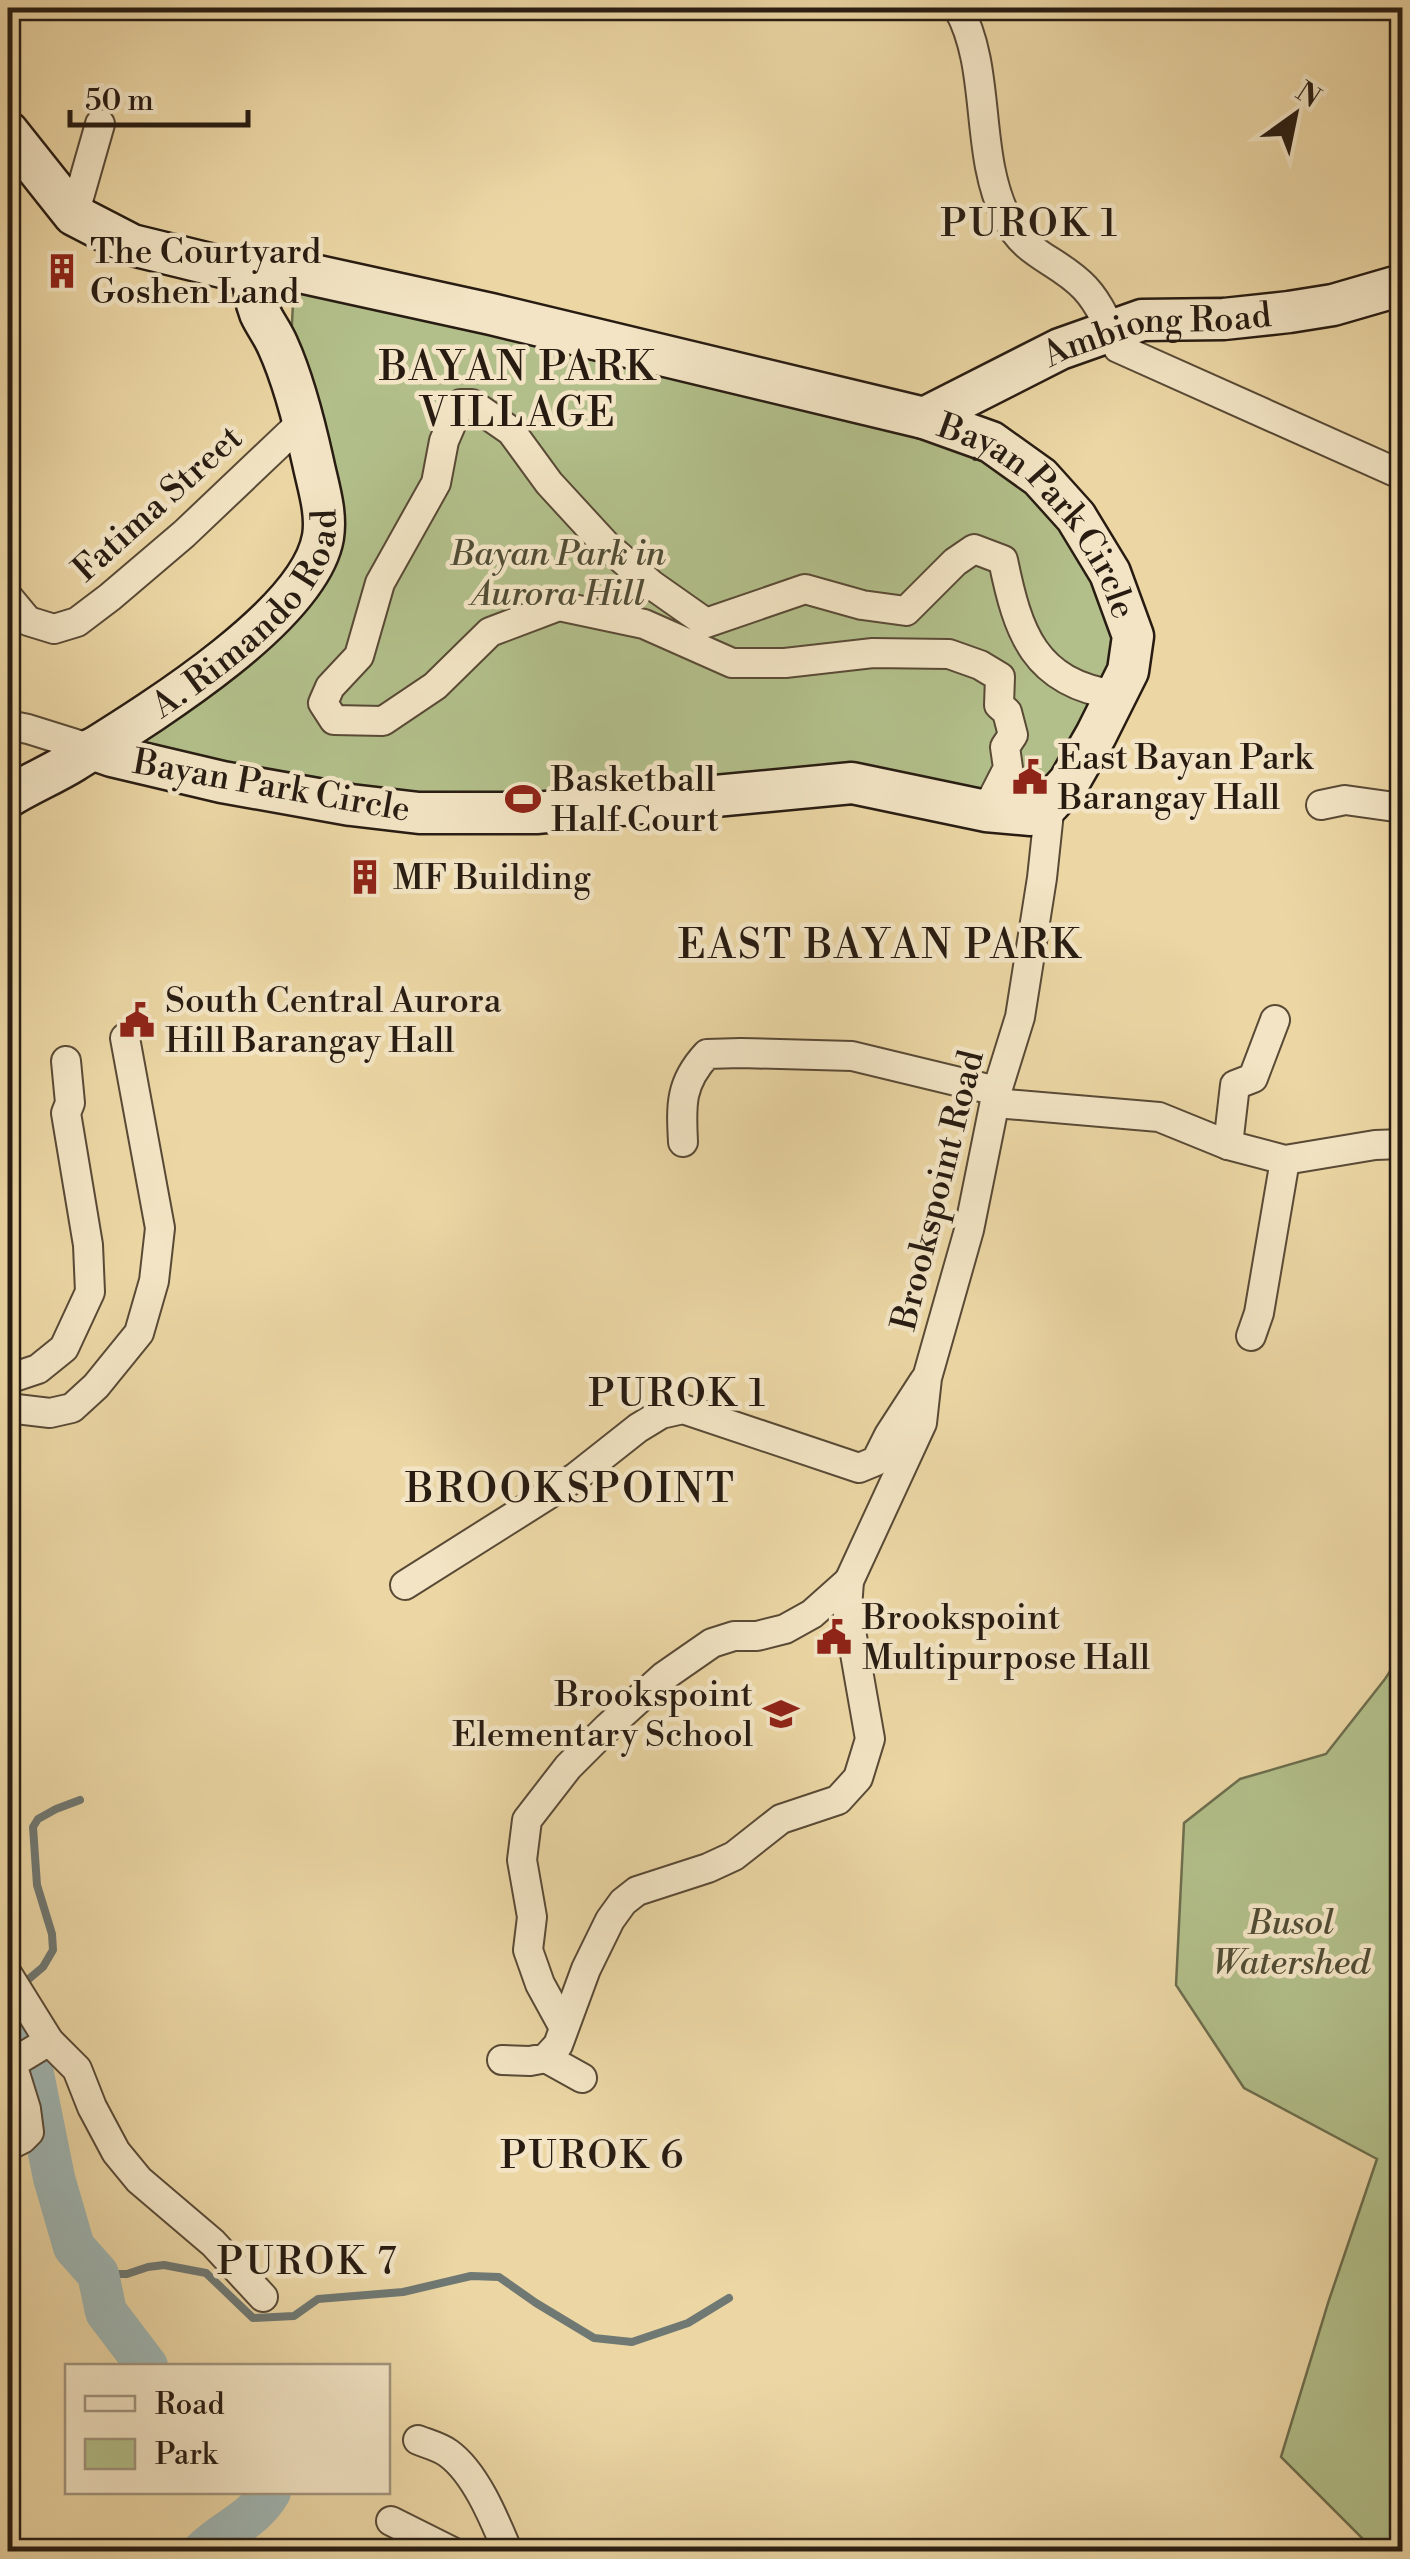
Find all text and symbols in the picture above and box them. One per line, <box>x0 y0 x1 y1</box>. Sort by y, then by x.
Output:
scale bar <box>70 65 248 127</box>
north arrow <box>1245 65 1345 165</box>
text: N <box>1289 75 1327 116</box>
text: 50 m <box>85 82 154 120</box>
district label: PUROK 1 <box>940 201 1120 248</box>
place label: The Courtyard Goshen Land <box>90 231 321 314</box>
building icon: The Courtyard Goshen Land <box>43 252 81 290</box>
street label: Ambiong Road <box>1035 294 1273 378</box>
district label: BAYAN PARK VILLAGE <box>378 343 657 439</box>
street label: Bayan Park Circle <box>931 404 1145 625</box>
street label: Fatima Street <box>64 417 252 591</box>
street label: A. Rimando Road <box>143 508 347 729</box>
park label: Bayan Park in Aurora Hill <box>449 533 666 616</box>
place label: East Bayan Park Barangay Hall <box>1057 737 1314 820</box>
street label: Bayan Park Circle <box>129 741 414 832</box>
public building icon: East Bayan Park Barangay Hall <box>1011 758 1049 796</box>
place label: Basketball Half Court <box>550 759 719 842</box>
sports icon: Basketball Half Court <box>504 780 542 818</box>
place label: MF Building <box>393 857 591 900</box>
building icon: MF Building <box>346 858 384 896</box>
district label: EAST BAYAN PARK <box>678 921 1082 971</box>
place label: South Central Aurora Hill Barangay Hall <box>165 980 502 1063</box>
public building icon: South Central Aurora Hill Barangay Hall <box>118 1001 156 1039</box>
street label: Brookspoint Road <box>883 1046 994 1336</box>
district label: PUROK 1 <box>588 1371 768 1418</box>
district label: BROOKSPOINT <box>404 1465 737 1515</box>
place label: Brookspoint Multipurpose Hall <box>861 1597 1150 1680</box>
public building icon: Brookspoint Multipurpose Hall <box>815 1618 853 1656</box>
place label: Brookspoint Elementary School <box>452 1674 753 1757</box>
school or university icon: Brookspoint Elementary School <box>762 1695 800 1733</box>
park label: Busol Watershed <box>1212 1902 1371 1985</box>
district label: PUROK 6 <box>500 2133 686 2180</box>
district label: PUROK 7 <box>217 2239 399 2286</box>
legend <box>65 2364 390 2494</box>
text: Road <box>155 2386 225 2424</box>
text: Park <box>155 2436 219 2474</box>

